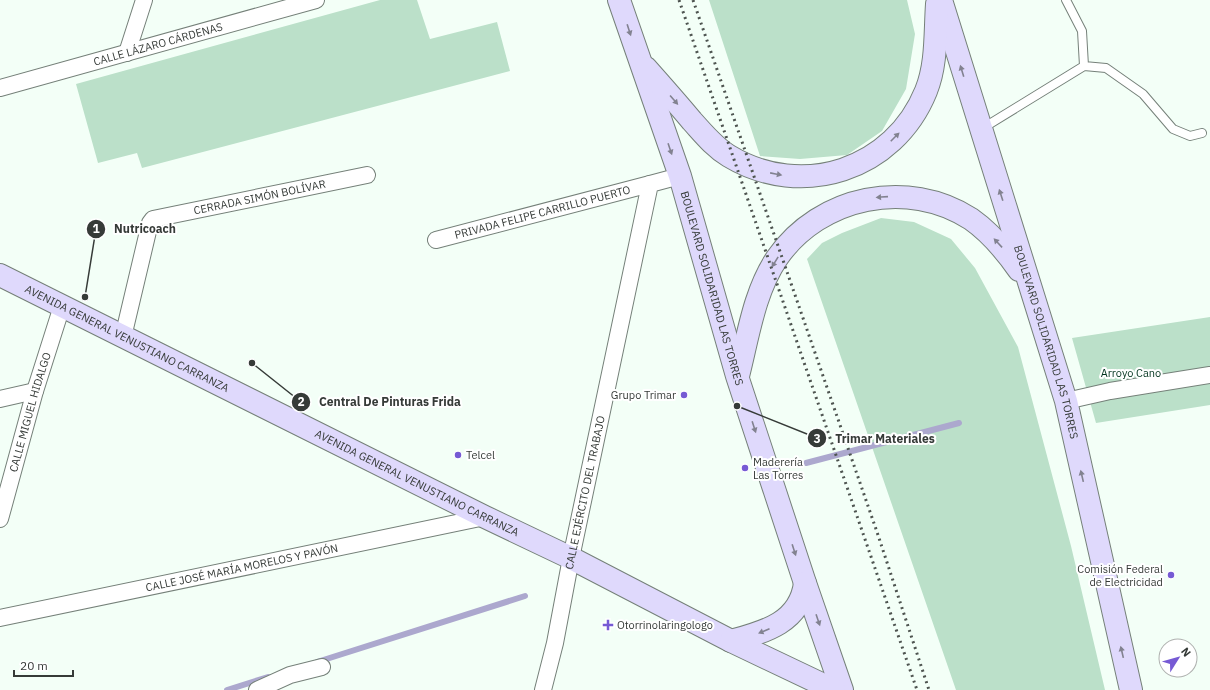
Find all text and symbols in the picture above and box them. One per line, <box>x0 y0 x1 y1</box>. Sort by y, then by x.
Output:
street label: CALLE LÁZARO CÁRDENAS <box>92 19 224 69</box>
one-way arrow <box>626 24 632 36</box>
one-way arrow <box>959 64 965 76</box>
one-way arrow <box>669 94 678 105</box>
one-way arrow <box>890 132 900 142</box>
one-way arrow <box>668 144 674 156</box>
one-way arrow <box>770 172 782 178</box>
street label: CERRADA SIMÓN BOLÍVAR <box>192 177 327 217</box>
street label: PRIVADA FELIPE CARRILLO PUERTO <box>453 182 632 242</box>
one-way arrow <box>998 188 1004 200</box>
street label: BOULEVARD SOLIDARIDAD LAS TORRES <box>678 189 747 387</box>
one-way arrow <box>876 194 888 201</box>
callout: Nutricoach <box>86 217 184 241</box>
text: 1 <box>92 221 100 236</box>
text: Nutricoach <box>114 221 176 236</box>
one-way arrow <box>994 238 1003 248</box>
street label: BOULEVARD SOLIDARIDAD LAS TORRES <box>1011 244 1081 440</box>
one-way arrow <box>771 256 778 268</box>
street label: AVENIDA GENERAL VENUSTIANO CARRANZA <box>23 282 231 395</box>
street label: CALLE MIGUEL HIDALGO <box>6 350 54 474</box>
park label: Arroyo Cano <box>1101 366 1161 380</box>
place label: Grupo Trimar <box>611 388 676 402</box>
callout: Central De Pinturas Frida <box>291 390 468 414</box>
marker: Grupo Trimar <box>679 390 689 400</box>
text: 2 <box>297 394 305 409</box>
text: Central De Pinturas Frida <box>319 394 461 409</box>
street label: CALLE EJÉRCITO DEL TRABAJO <box>562 414 608 571</box>
one-way arrow <box>751 421 757 433</box>
street label: AVENIDA GENERAL VENUSTIANO CARRANZA <box>313 426 521 539</box>
callout: Trimar Materiales <box>807 426 942 450</box>
text: 3 <box>813 431 821 446</box>
text: Trimar Materiales <box>835 431 935 446</box>
place label: Telcel <box>466 448 495 462</box>
marker: Telcel <box>453 450 463 460</box>
place label: Maderería Las Torres <box>753 455 803 482</box>
marker: Maderería Las Torres <box>740 463 750 473</box>
one-way arrow <box>1079 470 1085 482</box>
street label: CALLE JOSÉ MARÍA MORELOS Y PAVÓN <box>144 541 339 594</box>
one-way arrow <box>791 545 797 557</box>
place label: Comisión Federal de Electricidad <box>1077 562 1163 589</box>
marker: Comisión Federal de Electricidad <box>1166 570 1176 580</box>
one-way arrow <box>815 615 821 627</box>
place label: Otorrinolaringologo <box>617 618 713 632</box>
marker: Otorrinolaringologo <box>602 619 614 631</box>
one-way arrow <box>758 628 769 634</box>
north arrow <box>1158 638 1198 678</box>
text: N <box>1178 645 1194 659</box>
one-way arrow <box>1119 646 1125 658</box>
scale bar <box>14 652 73 678</box>
text: 20 m <box>20 658 48 673</box>

